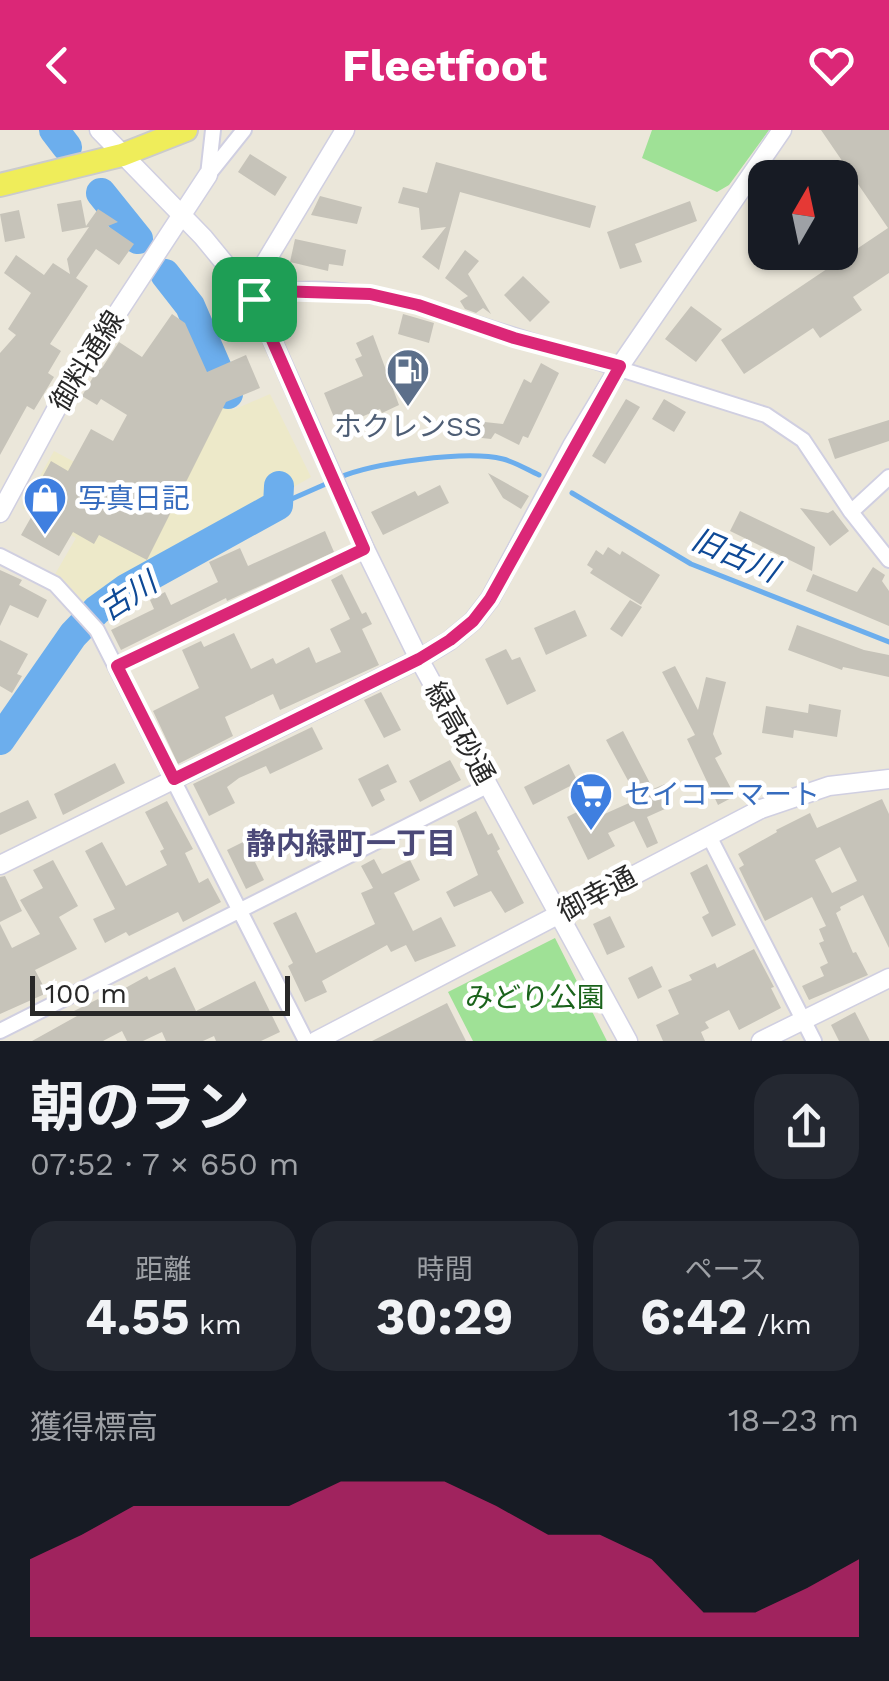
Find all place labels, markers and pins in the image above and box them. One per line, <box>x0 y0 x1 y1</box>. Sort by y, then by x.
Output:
pin <box>212 257 297 342</box>
fuel station icon: ホクレンSS <box>385 347 431 408</box>
place label: ホクレンSS <box>334 410 482 443</box>
shop icon: 写真日記 <box>22 475 68 536</box>
place label: 写真日記 <box>78 482 190 515</box>
supermarket icon: セイコーマート <box>568 771 614 832</box>
place label: セイコーマート <box>624 778 820 811</box>

